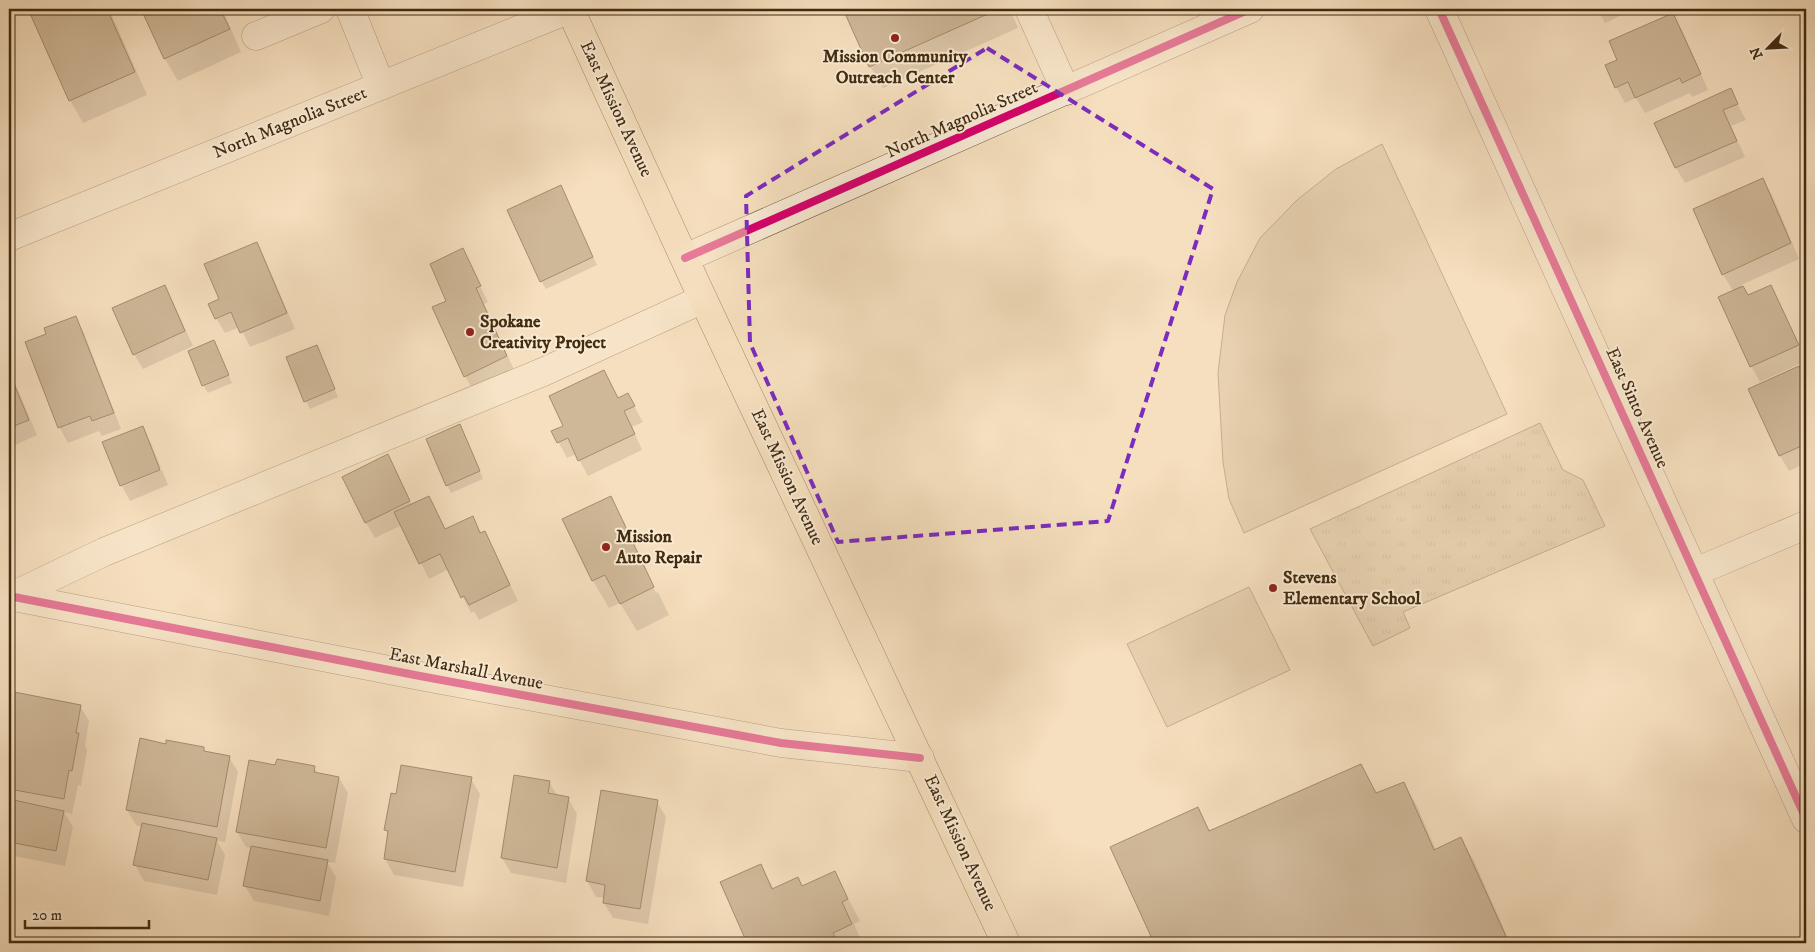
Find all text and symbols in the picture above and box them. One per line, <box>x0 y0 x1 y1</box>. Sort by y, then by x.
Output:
north arrow <box>1742 22 1792 72</box>
marker: Mission Community Outreach Center <box>889 32 901 44</box>
street label: East Mission Avenue <box>575 37 657 181</box>
text: N <box>1746 44 1768 62</box>
place label: Mission Community Outreach Center <box>823 46 968 89</box>
street label: North Magnolia Street <box>883 77 1042 163</box>
street label: North Magnolia Street <box>210 82 370 164</box>
place label: Spokane Creativity Project <box>480 311 606 354</box>
marker: Spokane Creativity Project <box>464 326 476 338</box>
street label: East Sinto Avenue <box>1601 344 1673 472</box>
street label: East Mission Avenue <box>746 405 828 549</box>
place label: Mission Auto Repair <box>615 526 702 569</box>
marker: Mission Auto Repair <box>600 541 612 553</box>
place label: Stevens Elementary School <box>1283 567 1421 610</box>
marker: Stevens Elementary School <box>1267 582 1279 594</box>
street label: East Marshall Avenue <box>387 643 545 695</box>
street label: East Mission Avenue <box>919 771 1001 915</box>
scale bar <box>25 897 149 929</box>
text: 20 m <box>32 906 62 925</box>

